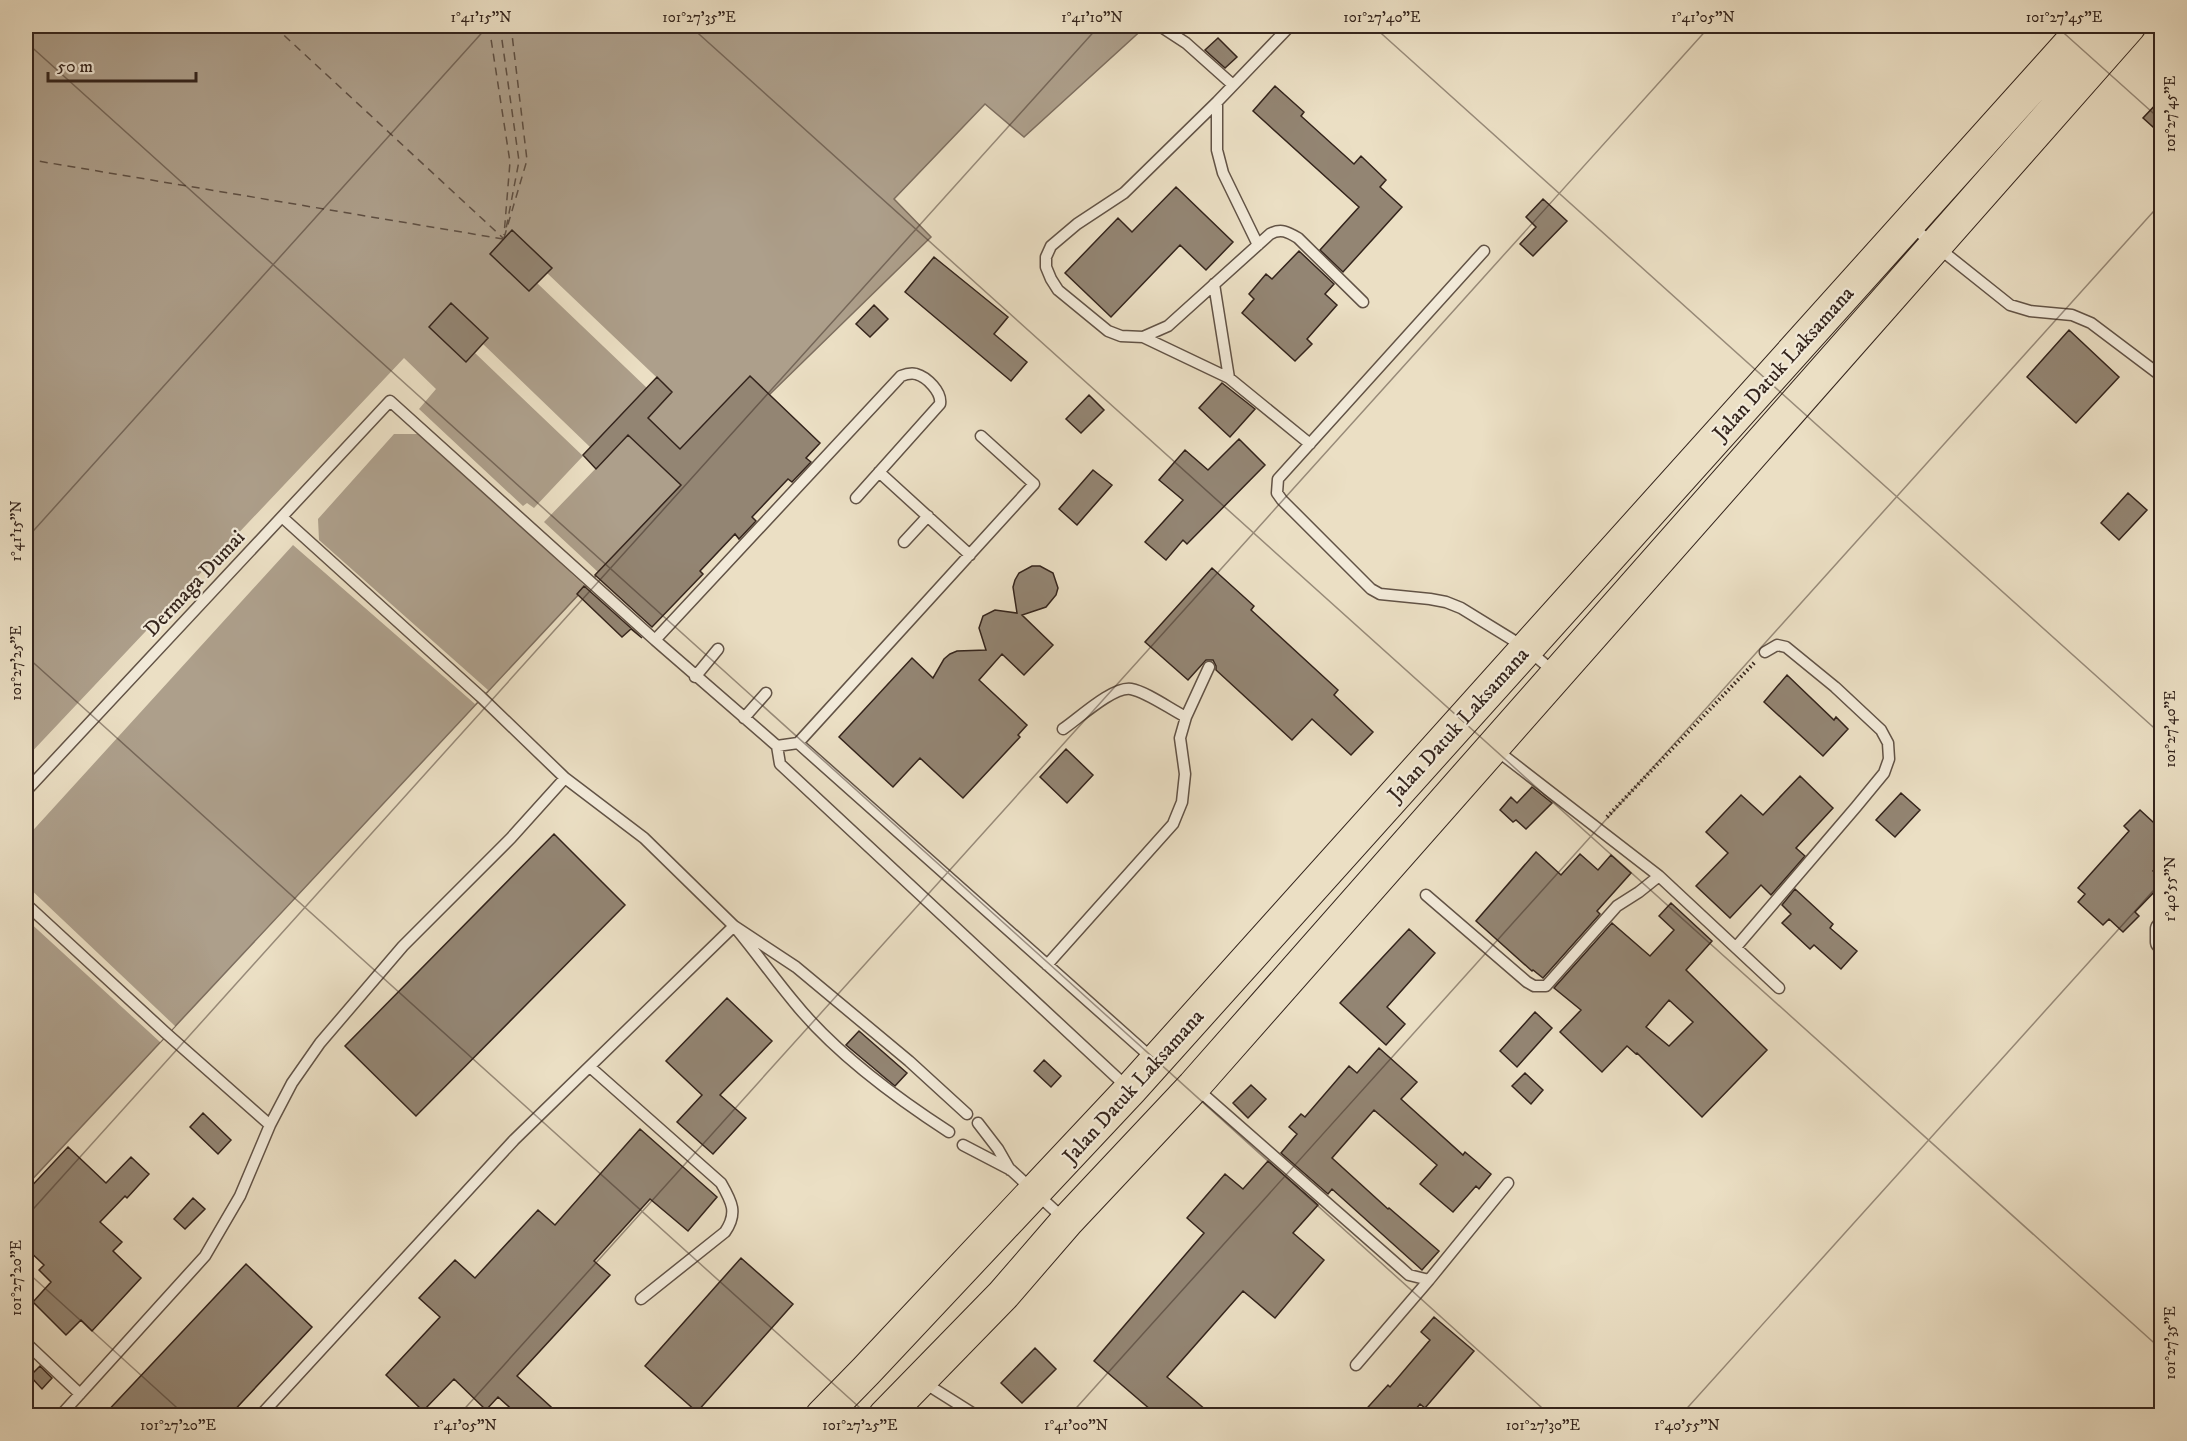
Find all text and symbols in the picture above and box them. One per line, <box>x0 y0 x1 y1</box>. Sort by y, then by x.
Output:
text: 1°41'15"N <box>451 8 511 27</box>
text: 101°27'35"E <box>662 8 736 27</box>
text: 1°41'10"N <box>1061 8 1123 27</box>
text: 101°27'40"E <box>1343 8 1421 27</box>
text: 1°41'05"N <box>1671 8 1735 27</box>
text: 101°27'45"E <box>2026 8 2103 27</box>
scale bar <box>48 45 196 83</box>
text: 50 m <box>57 56 93 78</box>
text: 101°27'45"E <box>2161 75 2180 152</box>
street label: Jalan Datuk Laksamana <box>1706 281 1860 448</box>
text: 1°41'15"N <box>7 501 26 561</box>
street label: Dermaga Dumai <box>139 525 251 642</box>
text: 101°27'25"E <box>7 625 26 701</box>
street label: Jalan Datuk Laksamana <box>1381 642 1535 809</box>
text: 101°27'40"E <box>2161 690 2180 768</box>
text: 1°40'55"N <box>2161 856 2180 922</box>
street label: Jalan Datuk Laksamana <box>1056 1004 1210 1171</box>
text: 101°27'20"E <box>7 1240 26 1316</box>
text: 101°27'35"E <box>2161 1306 2180 1380</box>
text: 101°27'20"E <box>140 1416 216 1435</box>
text: 1°41'05"N <box>433 1416 497 1435</box>
text: 101°27'25"E <box>822 1416 898 1435</box>
text: 1°41'00"N <box>1044 1416 1108 1435</box>
text: 101°27'30"E <box>1506 1416 1581 1435</box>
text: 1°40'55"N <box>1654 1416 1720 1435</box>

